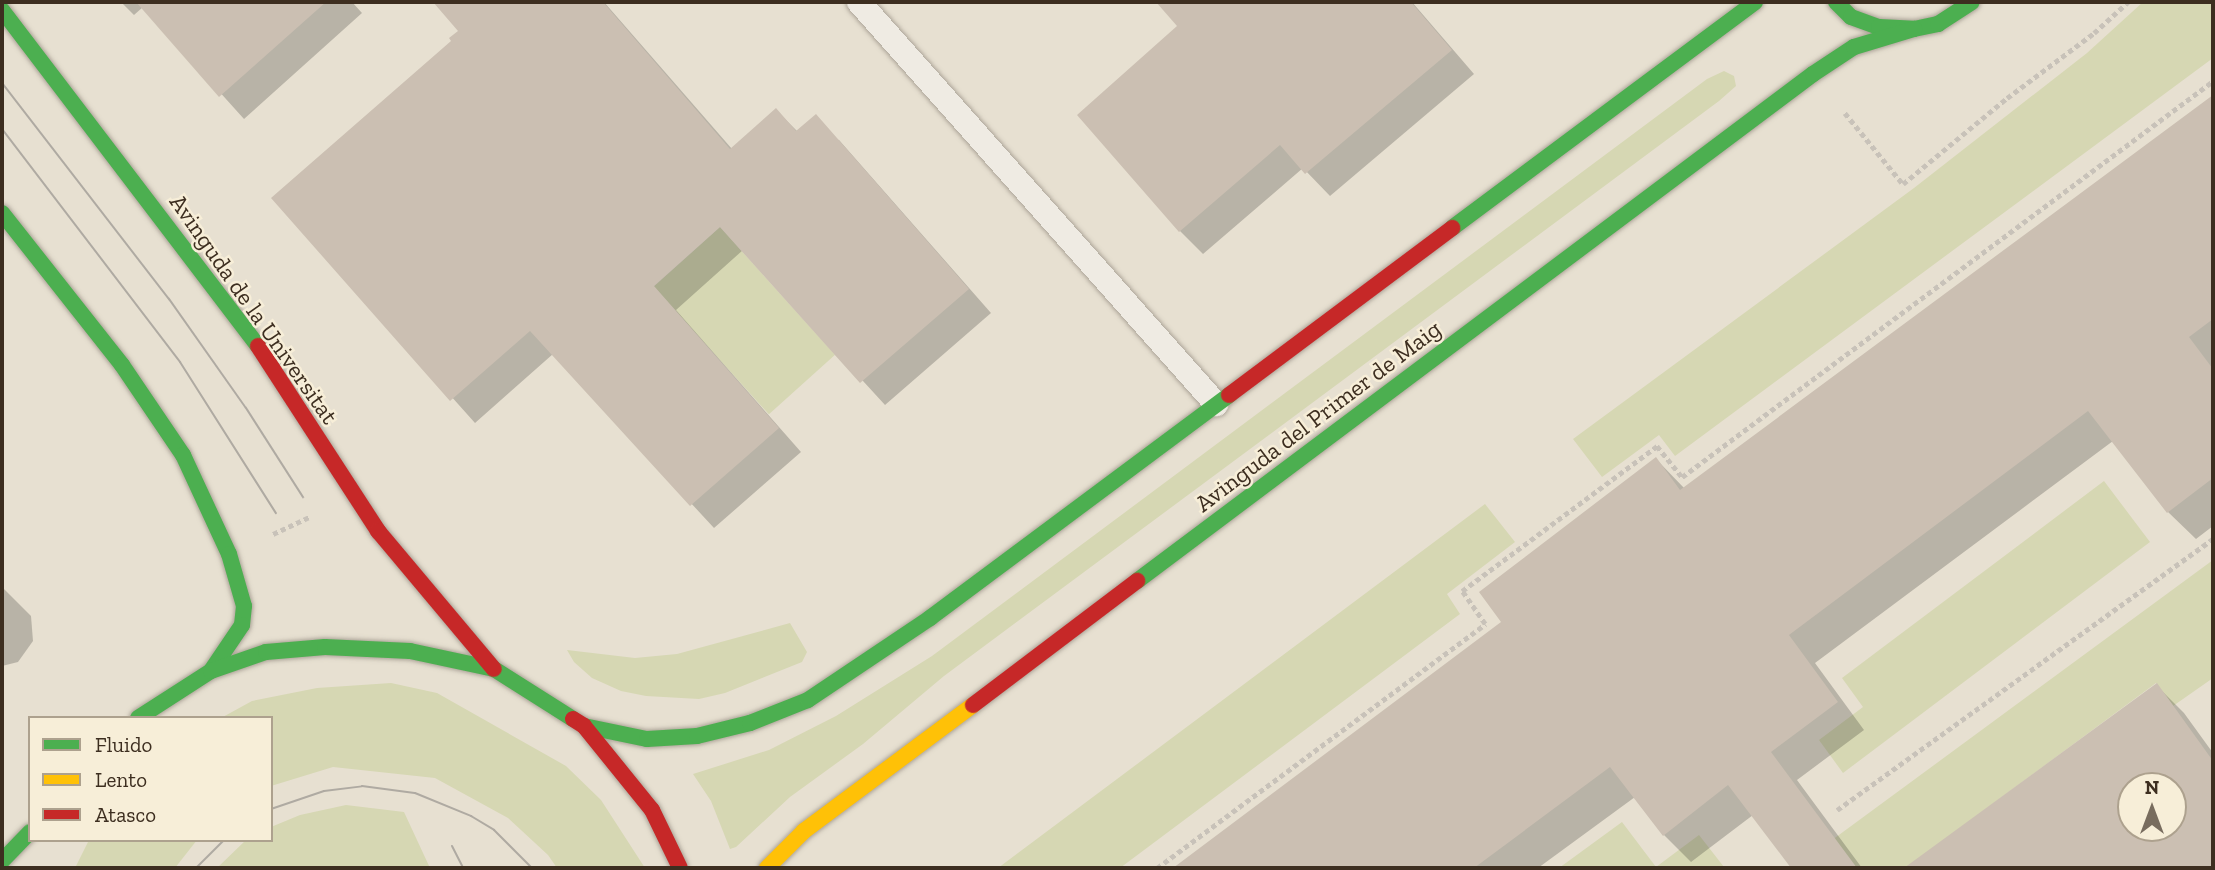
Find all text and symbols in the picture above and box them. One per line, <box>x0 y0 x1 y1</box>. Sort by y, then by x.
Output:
street label: Avinguda de la Universitat <box>164 189 344 429</box>
street label: Avinguda del Primer de Maig <box>1189 314 1447 518</box>
legend <box>28 716 273 842</box>
text: Fluido <box>95 732 152 757</box>
text: Lento <box>95 767 147 792</box>
north arrow <box>2117 772 2187 842</box>
text: N <box>2145 776 2159 799</box>
text: Atasco <box>95 802 156 827</box>

